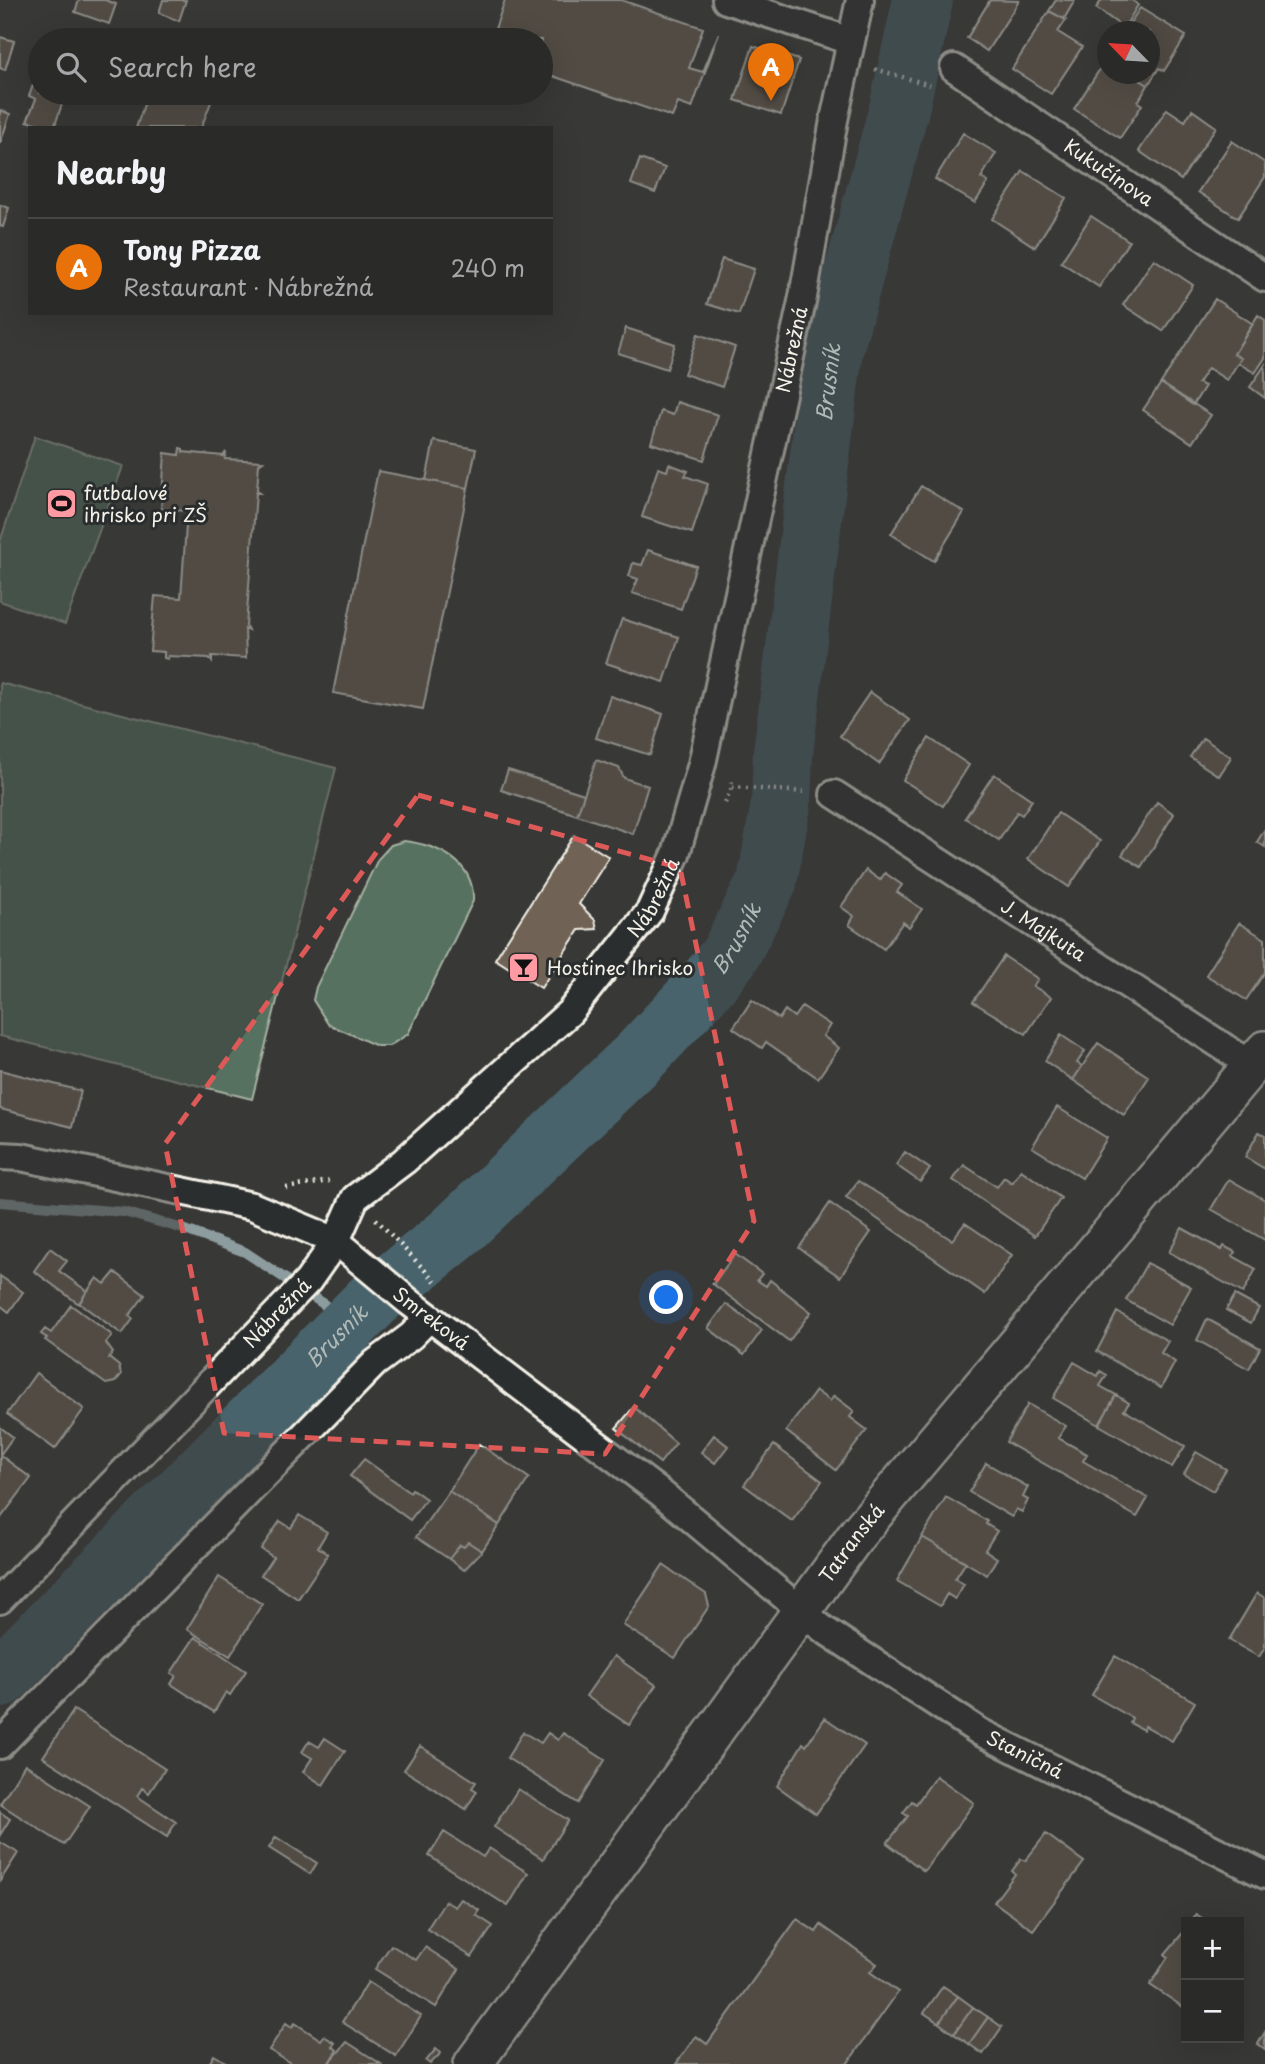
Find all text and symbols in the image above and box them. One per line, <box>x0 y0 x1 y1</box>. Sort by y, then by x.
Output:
north arrow <box>1097 21 1160 84</box>
search box <box>28 28 553 105</box>
pin: A <box>748 43 794 101</box>
text: Search here <box>108 47 257 86</box>
icon: search <box>52 48 90 86</box>
street label: Kukučínova <box>1059 131 1160 212</box>
text: Nearby <box>56 149 166 194</box>
text: Tony Pizza <box>123 230 261 269</box>
text: A <box>70 250 88 285</box>
text: 240 m <box>451 250 525 285</box>
text: Restaurant · Nábrežná <box>123 269 373 304</box>
street label: Nábrežná <box>768 303 814 395</box>
water label: Brusník <box>806 341 848 423</box>
place label: futbalové ihrisko pri ZŠ <box>84 478 207 528</box>
sports icon: futbalové ihrisko pri ZŠ <box>44 487 78 521</box>
street label: Nábrežná <box>619 853 686 943</box>
street label: J. Majkuta <box>996 891 1093 967</box>
water label: Brusník <box>703 896 768 980</box>
bar icon: Hostinec Ihrisko <box>507 951 541 985</box>
place label: Hostinec Ihrisko <box>547 953 693 981</box>
street label: Nábrežná <box>236 1271 317 1353</box>
street label: Smreková <box>387 1279 476 1356</box>
your location <box>649 1280 683 1314</box>
water label: Brusník <box>297 1295 375 1374</box>
street label: Tatranská <box>812 1497 890 1588</box>
street label: Staničná <box>982 1723 1069 1785</box>
map controls <box>1181 1917 1244 2043</box>
button: + <box>1181 1917 1244 1980</box>
button: − <box>1181 1980 1244 2043</box>

